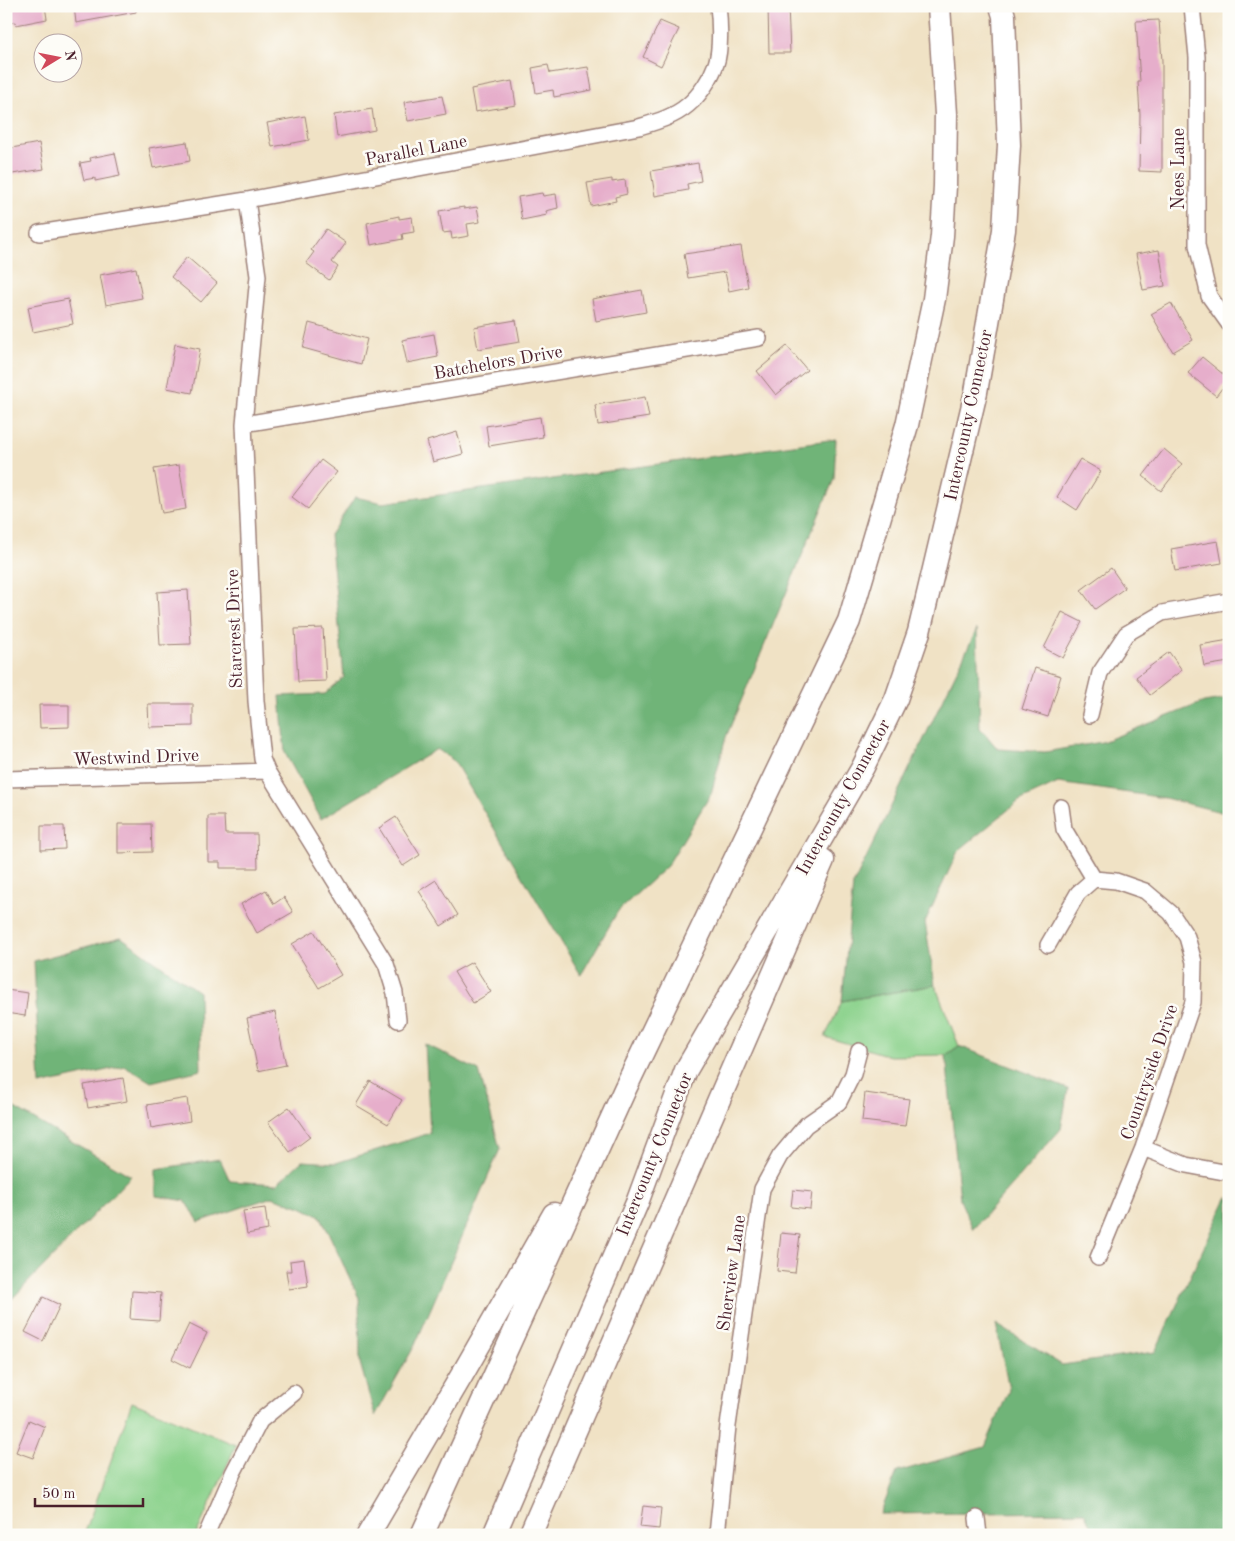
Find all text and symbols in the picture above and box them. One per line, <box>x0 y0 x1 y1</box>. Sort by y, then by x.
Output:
north arrow <box>32 32 82 82</box>
text: N <box>62 49 78 63</box>
street label: Nees Lane <box>1170 128 1188 210</box>
street label: Parallel Lane <box>364 132 469 170</box>
street label: Intercounty Connector <box>942 327 996 503</box>
street label: Batchelors Drive <box>432 343 564 383</box>
street label: Starcrest Drive <box>224 569 246 689</box>
street label: Intercounty Connector <box>794 716 894 878</box>
street label: Westwind Drive <box>73 747 199 769</box>
street label: Countryside Drive <box>1118 1002 1182 1142</box>
street label: Intercounty Connector <box>614 1069 696 1239</box>
street label: Sherview Lane <box>715 1214 749 1332</box>
scale bar <box>35 1476 142 1508</box>
text: 50 m <box>42 1487 76 1502</box>

